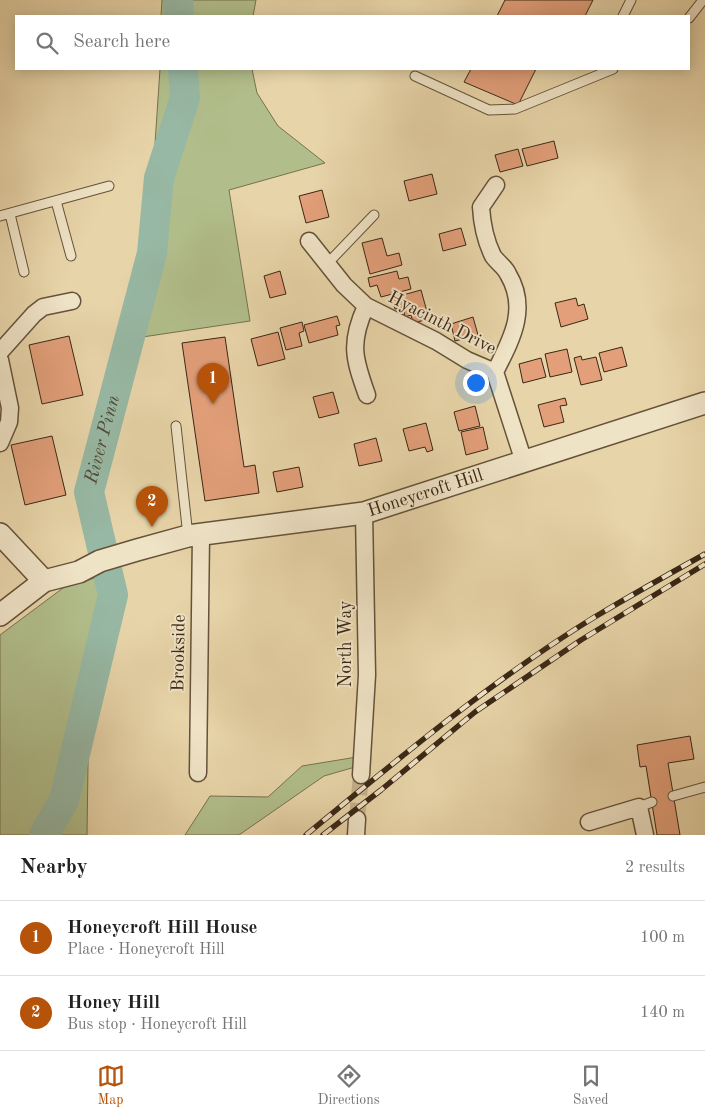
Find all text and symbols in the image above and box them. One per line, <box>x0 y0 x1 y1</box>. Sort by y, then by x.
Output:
search box <box>15 15 690 70</box>
icon: search <box>33 29 61 57</box>
text: Search here <box>73 33 170 52</box>
street label: Hyacinth Drive <box>385 288 499 358</box>
pin: 1 <box>197 363 229 404</box>
your location <box>463 370 489 396</box>
water label: River Pinn <box>82 393 124 487</box>
street label: Honeycroft Hill <box>366 466 485 520</box>
pin: 2 <box>136 486 168 527</box>
street label: North Way <box>337 600 355 688</box>
street label: Brookside <box>169 614 189 692</box>
text: Nearby <box>20 857 88 878</box>
text: 2 results <box>625 860 685 876</box>
text: Honeycroft Hill House <box>67 919 258 938</box>
text: 1 <box>31 930 41 946</box>
text: 100 m <box>640 930 685 946</box>
text: Place · Honeycroft Hill <box>67 942 225 958</box>
text: Honey Hill <box>67 994 160 1013</box>
text: 2 <box>31 1005 41 1021</box>
text: 140 m <box>640 1005 685 1021</box>
text: Bus stop · Honeycroft Hill <box>67 1017 247 1033</box>
tab: Map <box>97 1062 125 1109</box>
tab: Directions <box>318 1062 380 1109</box>
tab: Saved <box>573 1062 608 1109</box>

